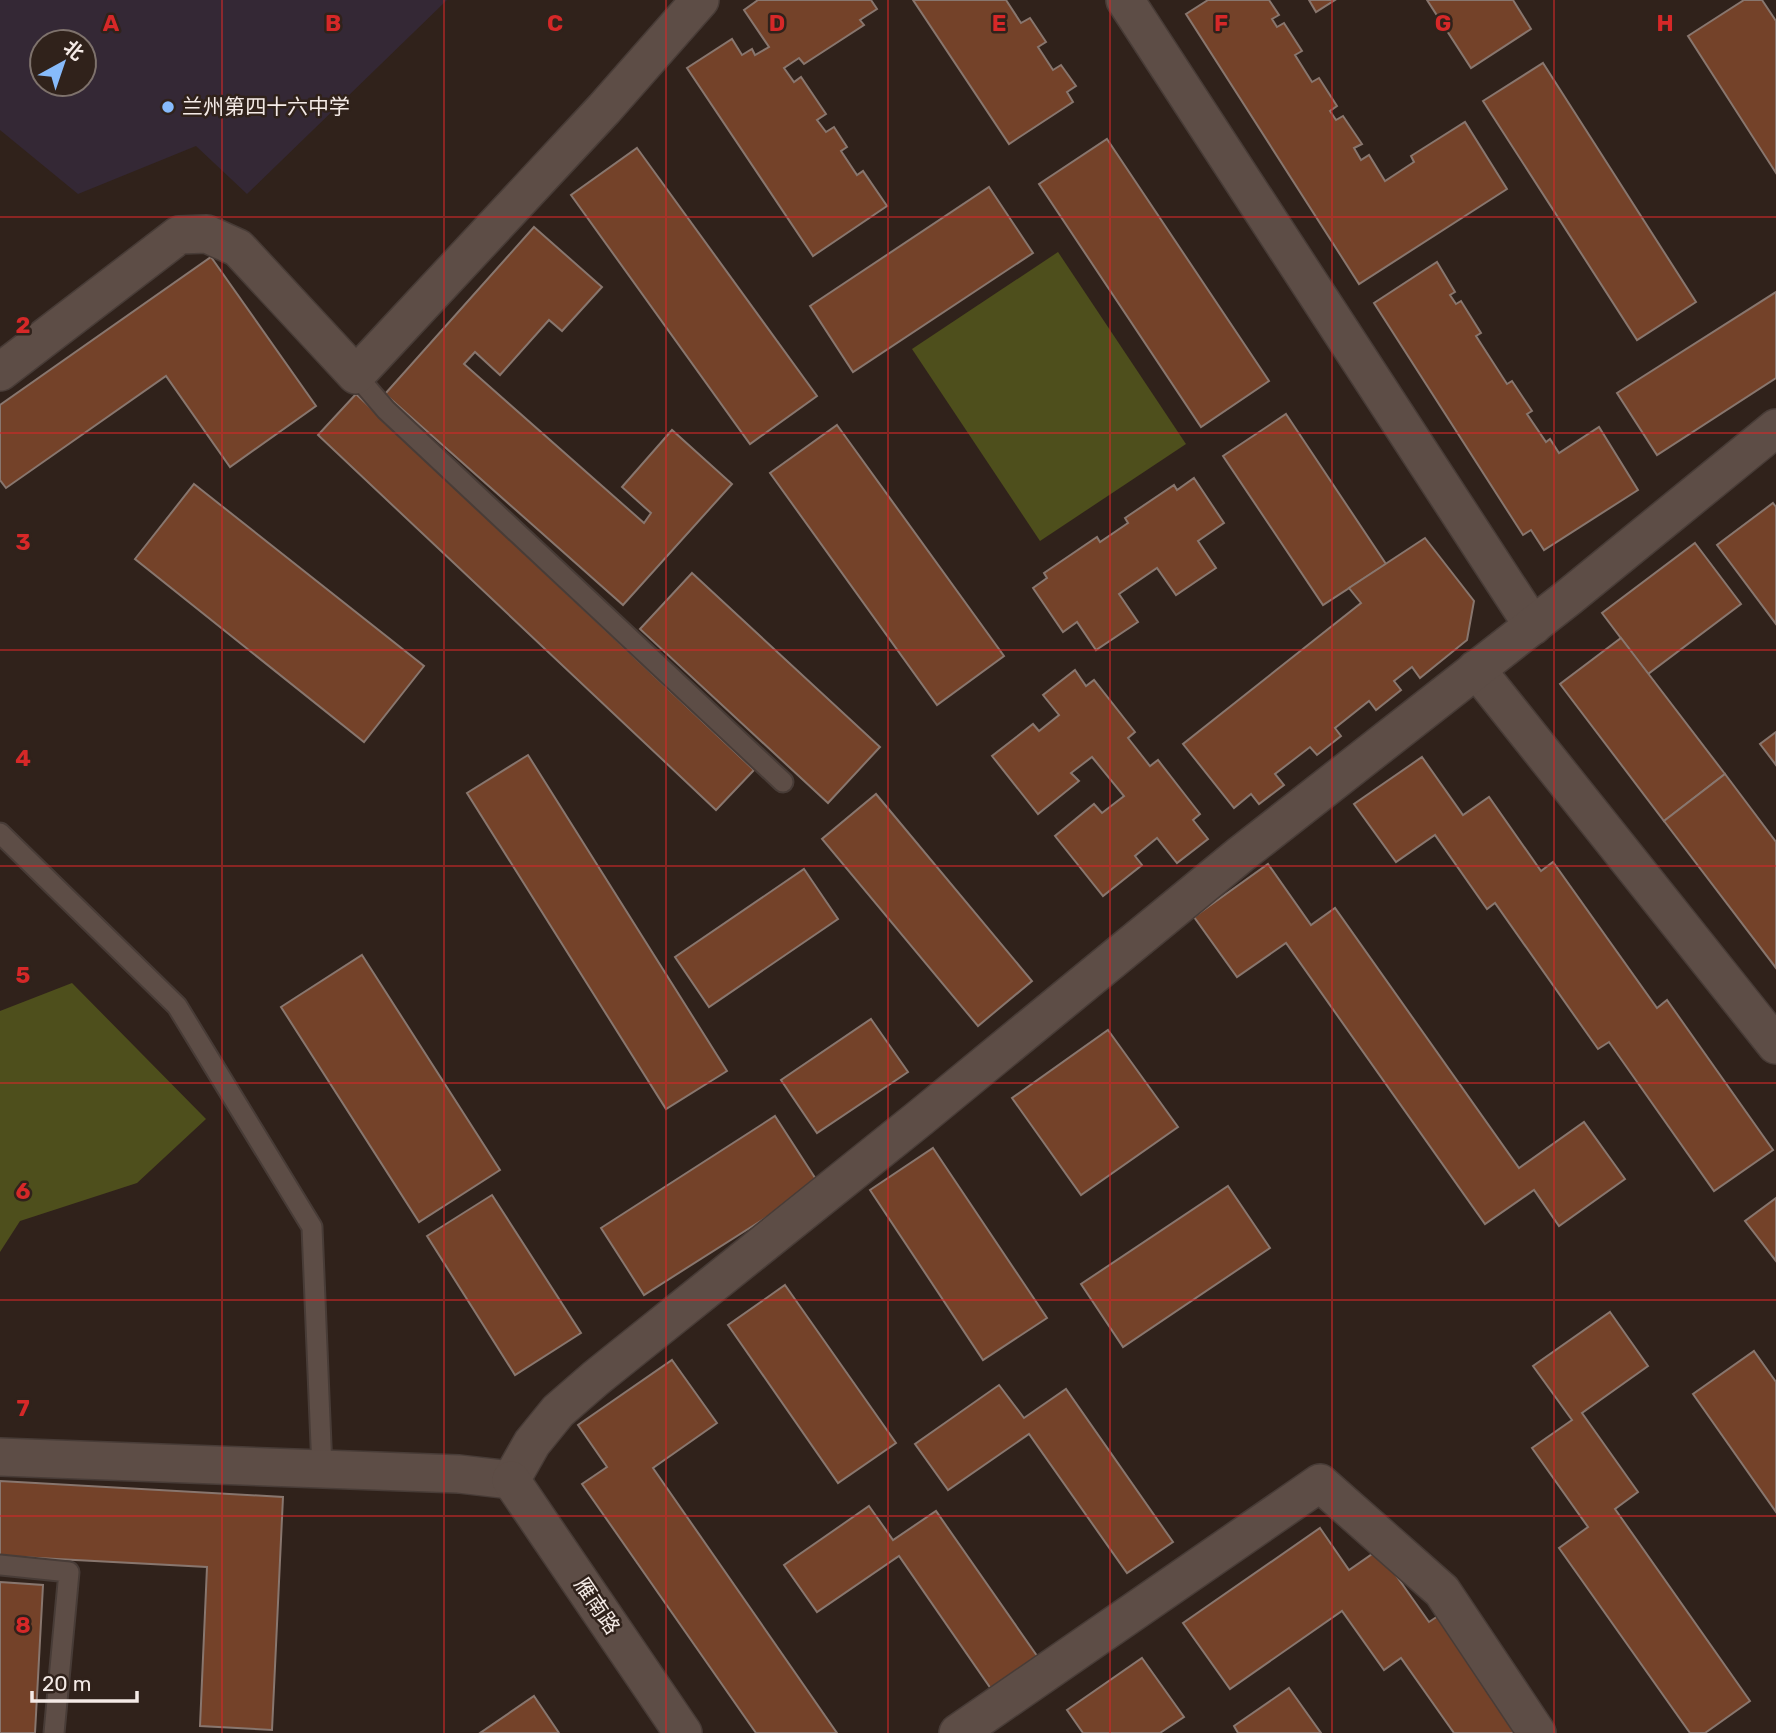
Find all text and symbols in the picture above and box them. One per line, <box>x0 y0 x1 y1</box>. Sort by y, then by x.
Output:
text: A <box>103 9 120 37</box>
text: B <box>325 9 341 37</box>
text: C <box>547 9 563 37</box>
text: D <box>769 9 785 37</box>
text: E <box>992 9 1006 37</box>
text: F <box>1214 9 1228 37</box>
text: G <box>1435 9 1451 37</box>
text: H <box>1656 9 1674 37</box>
north arrow <box>28 28 98 98</box>
text: 北 <box>59 35 88 65</box>
place label: 兰州第四十六中学 <box>182 94 350 119</box>
marker: 兰州第四十六中学 <box>160 99 176 115</box>
text: 2 <box>16 311 30 339</box>
text: 3 <box>15 528 31 556</box>
text: 4 <box>15 744 31 772</box>
text: 5 <box>16 961 31 989</box>
text: 6 <box>16 1177 31 1205</box>
text: 7 <box>16 1394 30 1422</box>
street label: 雁南路 <box>569 1573 625 1639</box>
text: 8 <box>15 1611 31 1639</box>
scale bar <box>32 1660 136 1704</box>
text: 20 m <box>42 1671 91 1696</box>

